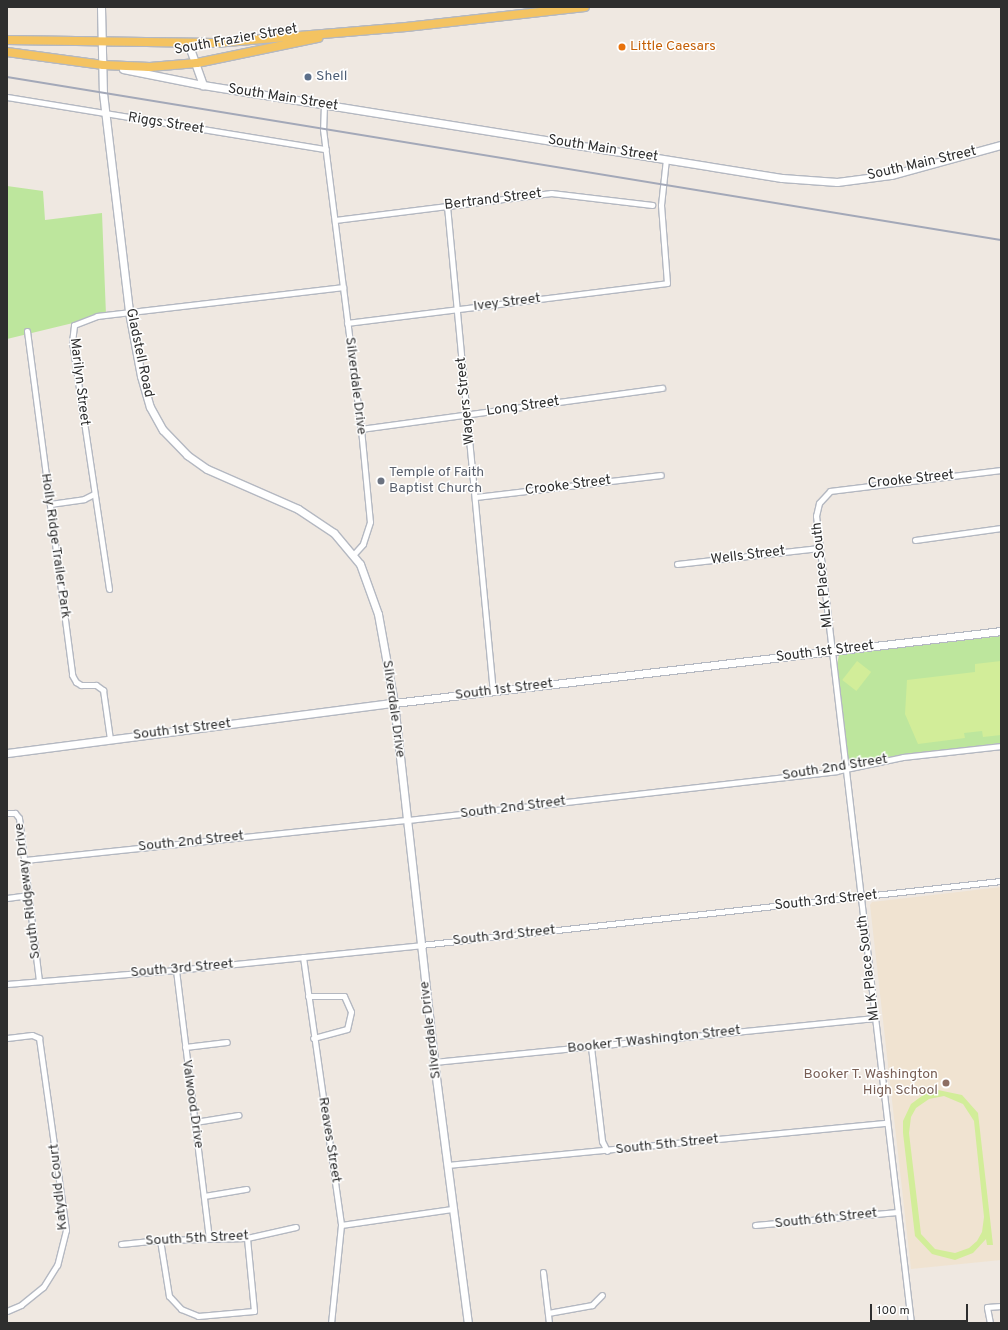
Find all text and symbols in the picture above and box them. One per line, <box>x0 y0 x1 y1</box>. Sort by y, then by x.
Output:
street label: South Frazier Street <box>173 21 299 59</box>
place label: Little Caesars <box>630 39 716 55</box>
marker: Little Caesars <box>617 42 627 52</box>
place label: Shell <box>316 69 347 85</box>
marker: Shell <box>303 72 313 82</box>
street label: South Main Street <box>227 81 339 115</box>
street label: Riggs Street <box>127 110 205 138</box>
street label: South Main Street <box>547 132 659 166</box>
street label: South Main Street <box>866 143 978 185</box>
street label: Bertrand Street <box>443 186 543 214</box>
street label: Ivey Street <box>472 291 542 315</box>
street label: Gladstell Road <box>121 307 157 399</box>
street label: Silverdale Drive <box>341 336 369 436</box>
street label: Marilyn Street <box>65 337 93 427</box>
street label: Wagers Street <box>453 356 479 446</box>
street label: Long Street <box>486 394 560 420</box>
place label: Temple of Faith Baptist Church <box>389 465 484 498</box>
street label: Crooke Street <box>867 467 955 493</box>
street label: Holly Ridge Trailer Park <box>36 472 74 620</box>
street label: Crooke Street <box>524 472 612 500</box>
marker: Temple of Faith Baptist Church <box>376 476 386 486</box>
street label: MLK Place South <box>809 521 837 629</box>
street label: Wells Street <box>710 543 786 569</box>
street label: South 1st Street <box>775 638 875 666</box>
street label: Silverdale Drive <box>378 659 408 759</box>
street label: South 1st Street <box>454 676 554 704</box>
street label: South 1st Street <box>132 716 232 744</box>
street label: South 2nd Street <box>781 751 889 785</box>
street label: South 2nd Street <box>459 793 567 823</box>
street label: South Ridgeway Drive <box>11 822 45 960</box>
street label: South 2nd Street <box>137 828 245 856</box>
street label: South 3rd Street <box>774 887 878 915</box>
street label: MLK Place South <box>854 914 884 1022</box>
street label: South 3rd Street <box>452 922 556 950</box>
street label: South 3rd Street <box>130 956 234 982</box>
street label: Silverdale Drive <box>417 980 445 1080</box>
street label: Booker T Washington Street <box>566 1022 742 1058</box>
street label: Valwood Drive <box>177 1059 207 1149</box>
place label: Booker T. Washington High School <box>803 1067 938 1100</box>
marker: Booker T. Washington High School <box>941 1078 951 1088</box>
street label: Reaves Street <box>314 1096 344 1184</box>
street label: South 5th Street <box>615 1131 719 1159</box>
street label: Katydid Court <box>46 1143 72 1231</box>
street label: South 6th Street <box>774 1205 878 1233</box>
street label: South 5th Street <box>145 1228 249 1250</box>
scale bar <box>872 1296 970 1322</box>
text: 100 m <box>877 1303 910 1319</box>

